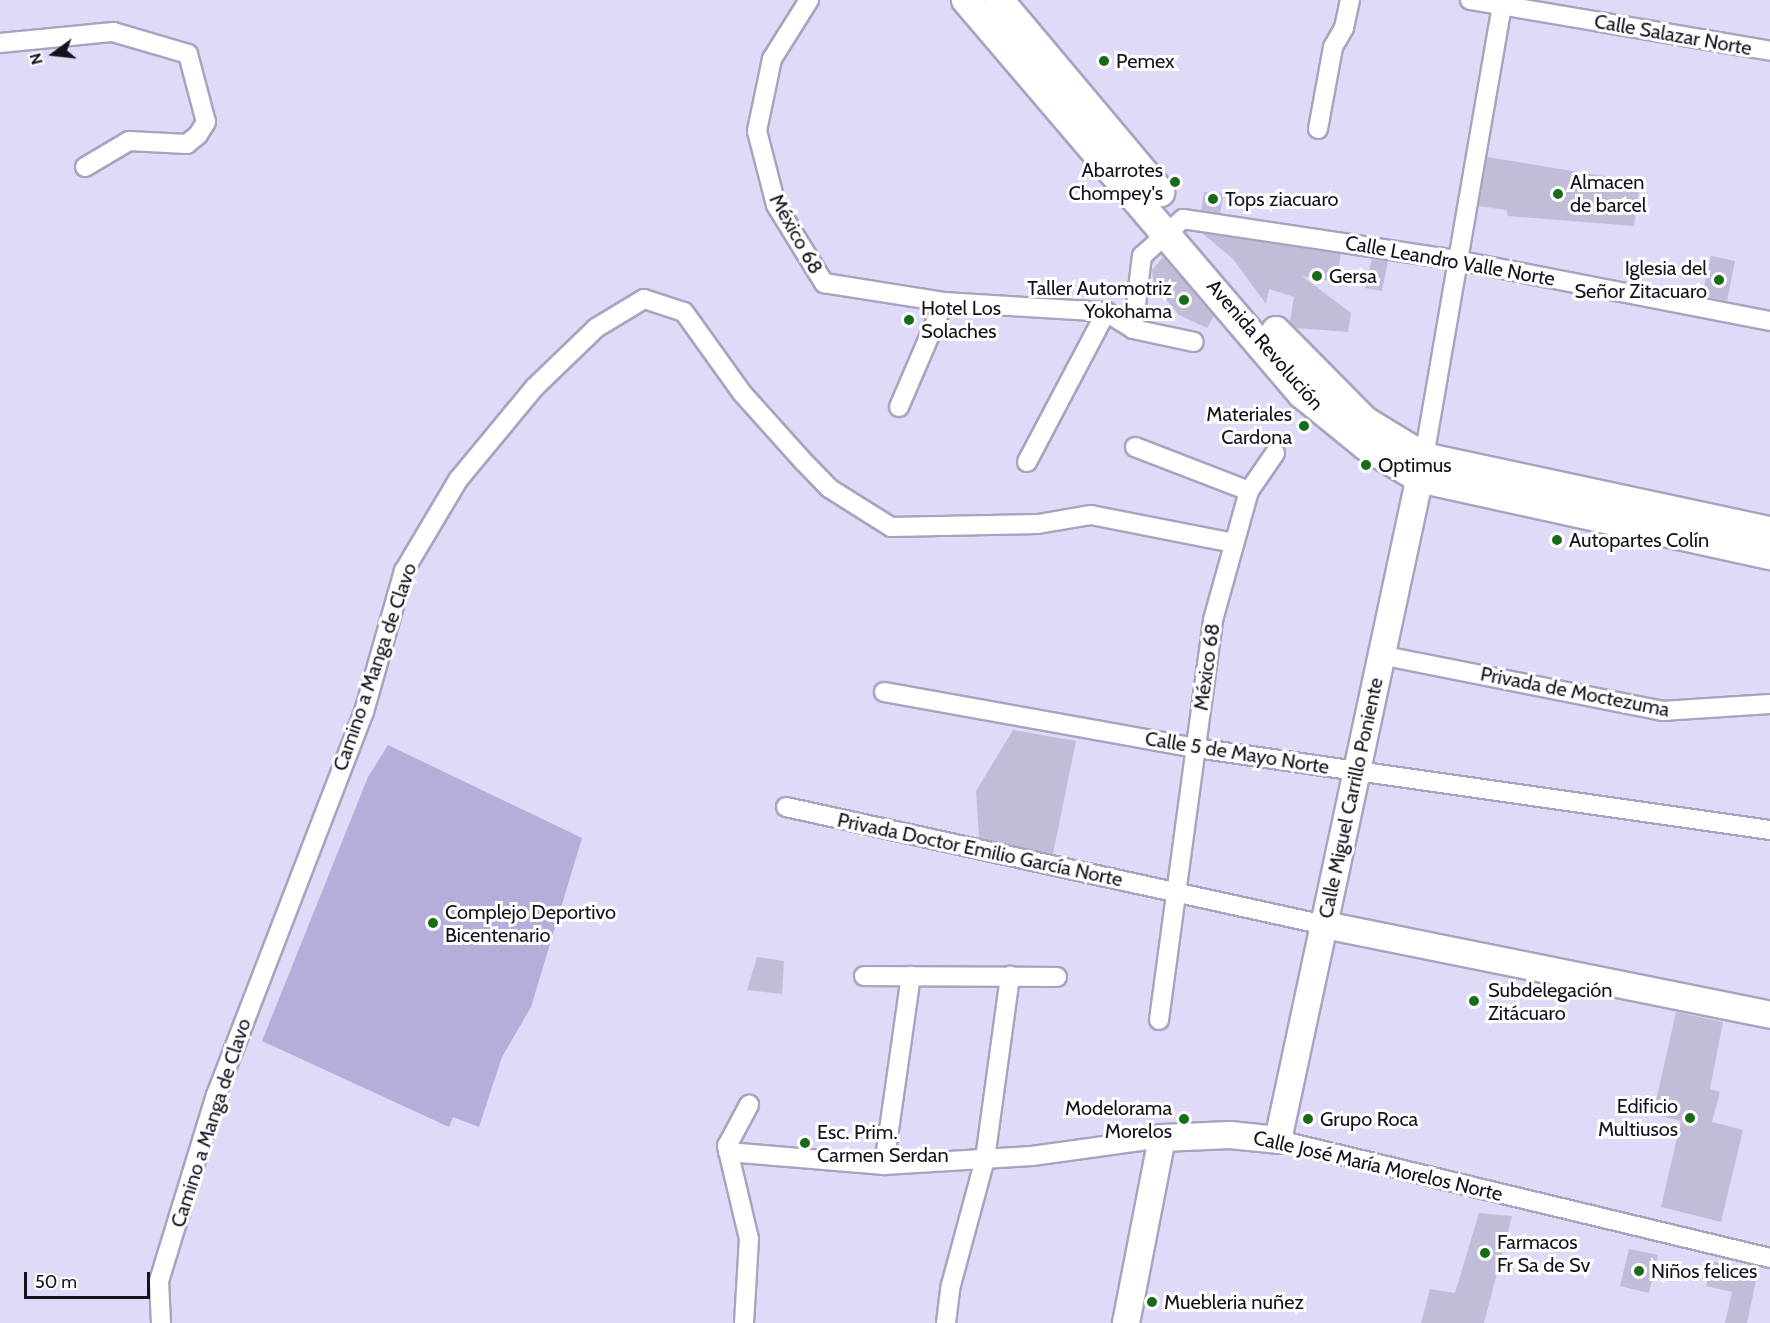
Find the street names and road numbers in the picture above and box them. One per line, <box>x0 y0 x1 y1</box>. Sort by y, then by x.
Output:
street label: Calle Salazar Norte <box>1592 9 1754 61</box>
street label: México 68 <box>764 190 828 278</box>
street label: Calle Leandro Valle Norte <box>1343 231 1557 291</box>
street label: Avenida Revolución <box>1202 275 1328 415</box>
street label: Camino a Manga de Clavo <box>328 560 422 774</box>
street label: México 68 <box>1189 622 1225 712</box>
street label: Privada de Moctezuma <box>1478 662 1672 722</box>
street label: Calle Miguel Carrillo Poniente <box>1314 675 1388 921</box>
street label: Calle 5 de Mayo Norte <box>1143 727 1331 779</box>
street label: Privada Doctor Emilio García Norte <box>835 808 1125 892</box>
street label: Camino a Manga de Clavo <box>166 1016 256 1230</box>
street label: Calle José María Morelos Norte <box>1251 1126 1505 1206</box>

